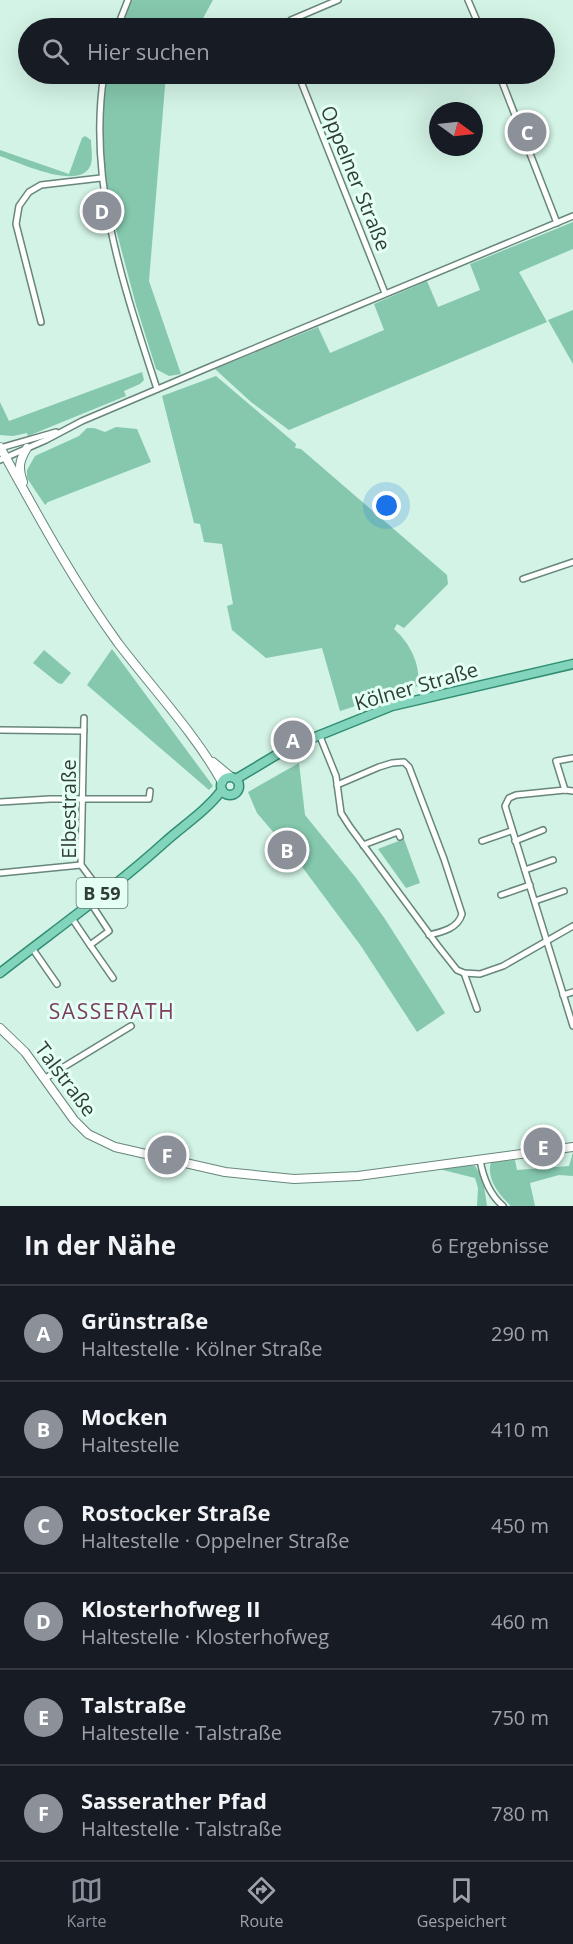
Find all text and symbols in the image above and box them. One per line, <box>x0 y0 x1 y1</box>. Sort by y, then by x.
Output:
search box <box>18 18 555 84</box>
icon: search <box>39 35 72 68</box>
text: Hier suchen <box>87 36 210 66</box>
street label: Oppelner Straße <box>315 101 397 255</box>
north arrow <box>429 102 483 156</box>
pin: C <box>508 110 546 154</box>
pin: D <box>82 188 122 234</box>
your location <box>372 491 401 520</box>
street label: Kölner Straße <box>351 655 481 717</box>
pin: A <box>274 718 312 762</box>
street label: Elbestraße <box>55 759 82 859</box>
pin: B <box>268 828 306 872</box>
road number: B 59 <box>76 878 128 908</box>
district label: SASSERATH <box>49 997 175 1025</box>
street label: Talstraße <box>29 1036 103 1122</box>
pin: E <box>524 1124 562 1170</box>
pin: F <box>148 1132 186 1178</box>
text: In der Nähe <box>24 1227 176 1263</box>
text: 6 Ergebnisse <box>431 1232 549 1259</box>
text: Grünstraße <box>81 1305 208 1335</box>
text: A <box>37 1320 50 1347</box>
text: 290 m <box>491 1320 549 1347</box>
text: Haltestelle · Kölner Straße <box>81 1335 322 1362</box>
text: Mocken <box>81 1401 168 1431</box>
text: B <box>37 1416 50 1443</box>
text: 410 m <box>491 1416 549 1443</box>
text: Haltestelle <box>81 1431 180 1458</box>
text: Rostocker Straße <box>81 1497 271 1527</box>
text: C <box>37 1512 50 1539</box>
text: 450 m <box>491 1512 549 1539</box>
text: Haltestelle · Oppelner Straße <box>81 1527 349 1554</box>
text: Klosterhofweg II <box>81 1593 261 1623</box>
text: D <box>36 1608 51 1635</box>
text: 460 m <box>491 1608 549 1635</box>
text: Haltestelle · Klosterhofweg <box>81 1623 329 1650</box>
text: Talstraße <box>81 1689 186 1719</box>
text: E <box>38 1704 49 1731</box>
text: 750 m <box>491 1704 549 1731</box>
text: Haltestelle · Talstraße <box>81 1719 282 1746</box>
text: Sasserather Pfad <box>81 1785 267 1815</box>
text: F <box>38 1800 49 1827</box>
text: 780 m <box>491 1800 549 1827</box>
text: Haltestelle · Talstraße <box>81 1815 282 1842</box>
tab: Karte <box>67 1874 106 1932</box>
tab: Route <box>240 1874 284 1932</box>
tab: Gespeichert <box>417 1874 506 1932</box>

